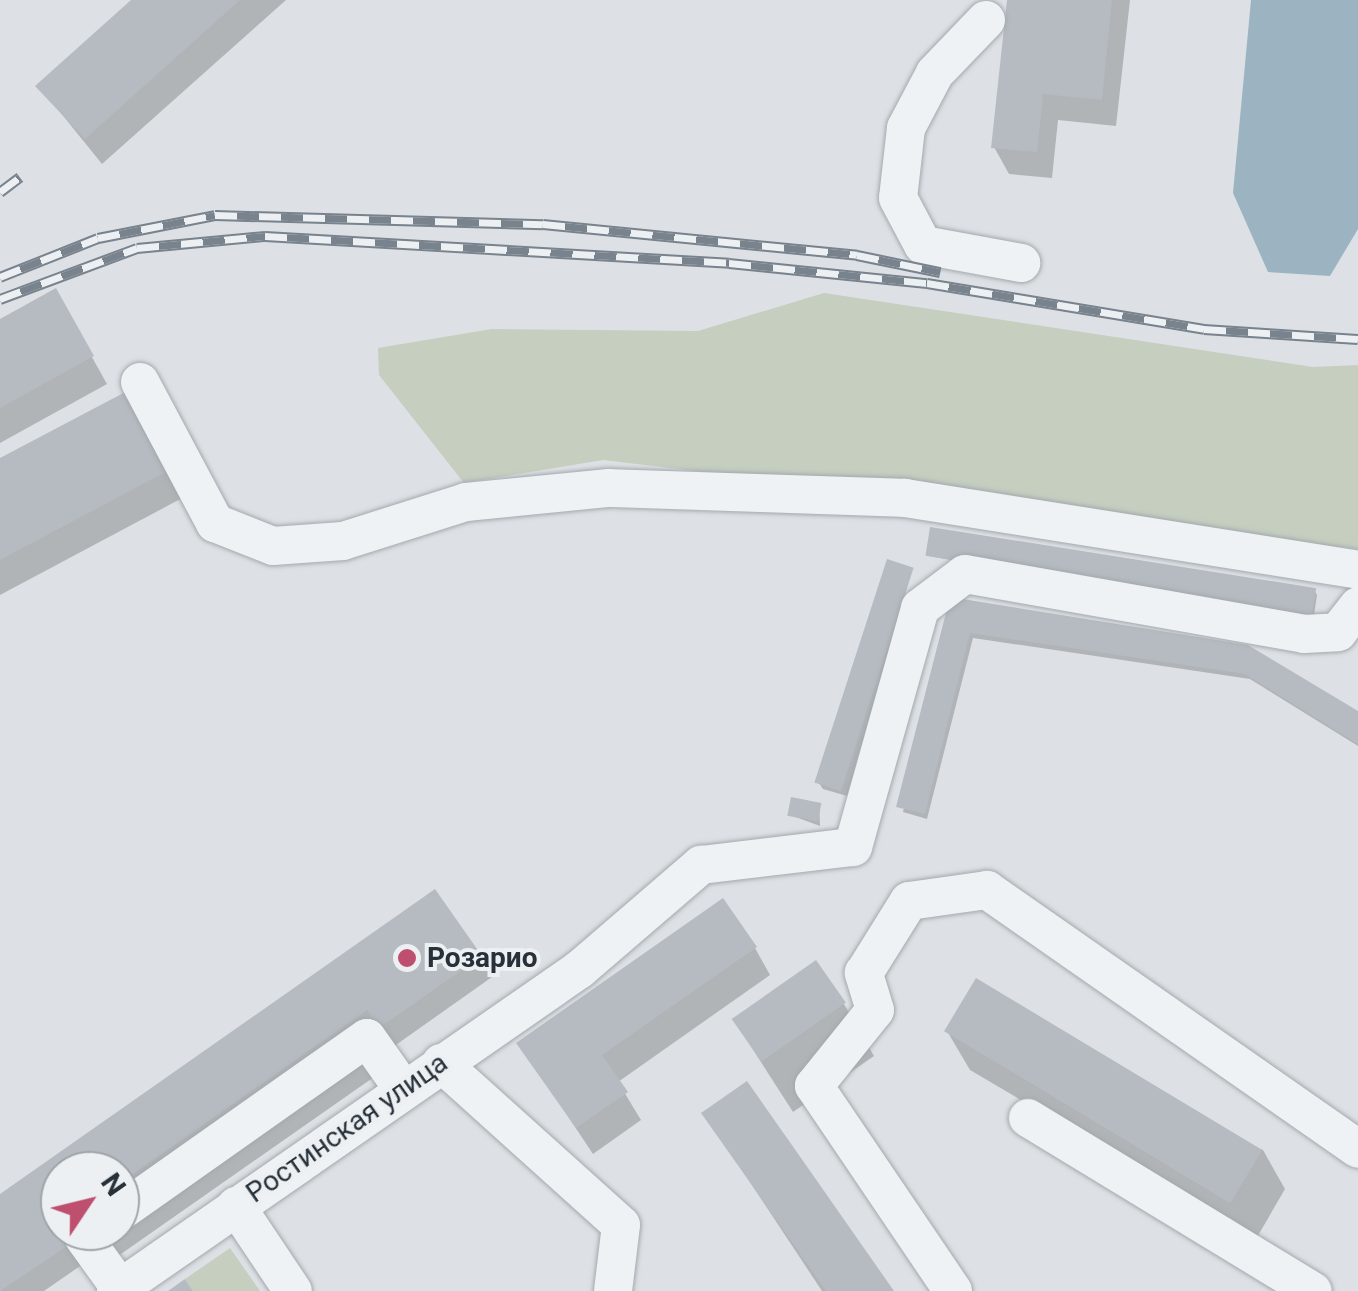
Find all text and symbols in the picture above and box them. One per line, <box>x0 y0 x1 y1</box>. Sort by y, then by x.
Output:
place label: Розарио <box>427 941 537 975</box>
marker: Розарио <box>396 947 418 969</box>
street label: Ростинская улица <box>240 1046 454 1210</box>
north arrow <box>40 1151 140 1251</box>
text: N <box>94 1167 133 1202</box>

